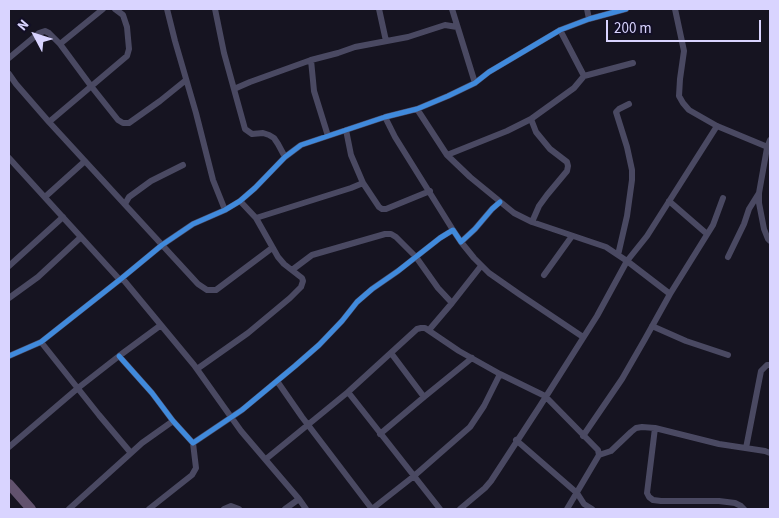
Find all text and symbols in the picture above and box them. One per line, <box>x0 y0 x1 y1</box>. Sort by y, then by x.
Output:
north arrow <box>10 10 60 60</box>
scale bar <box>609 10 764 42</box>
text: N <box>13 15 34 35</box>
text: 200 m <box>614 18 652 39</box>

